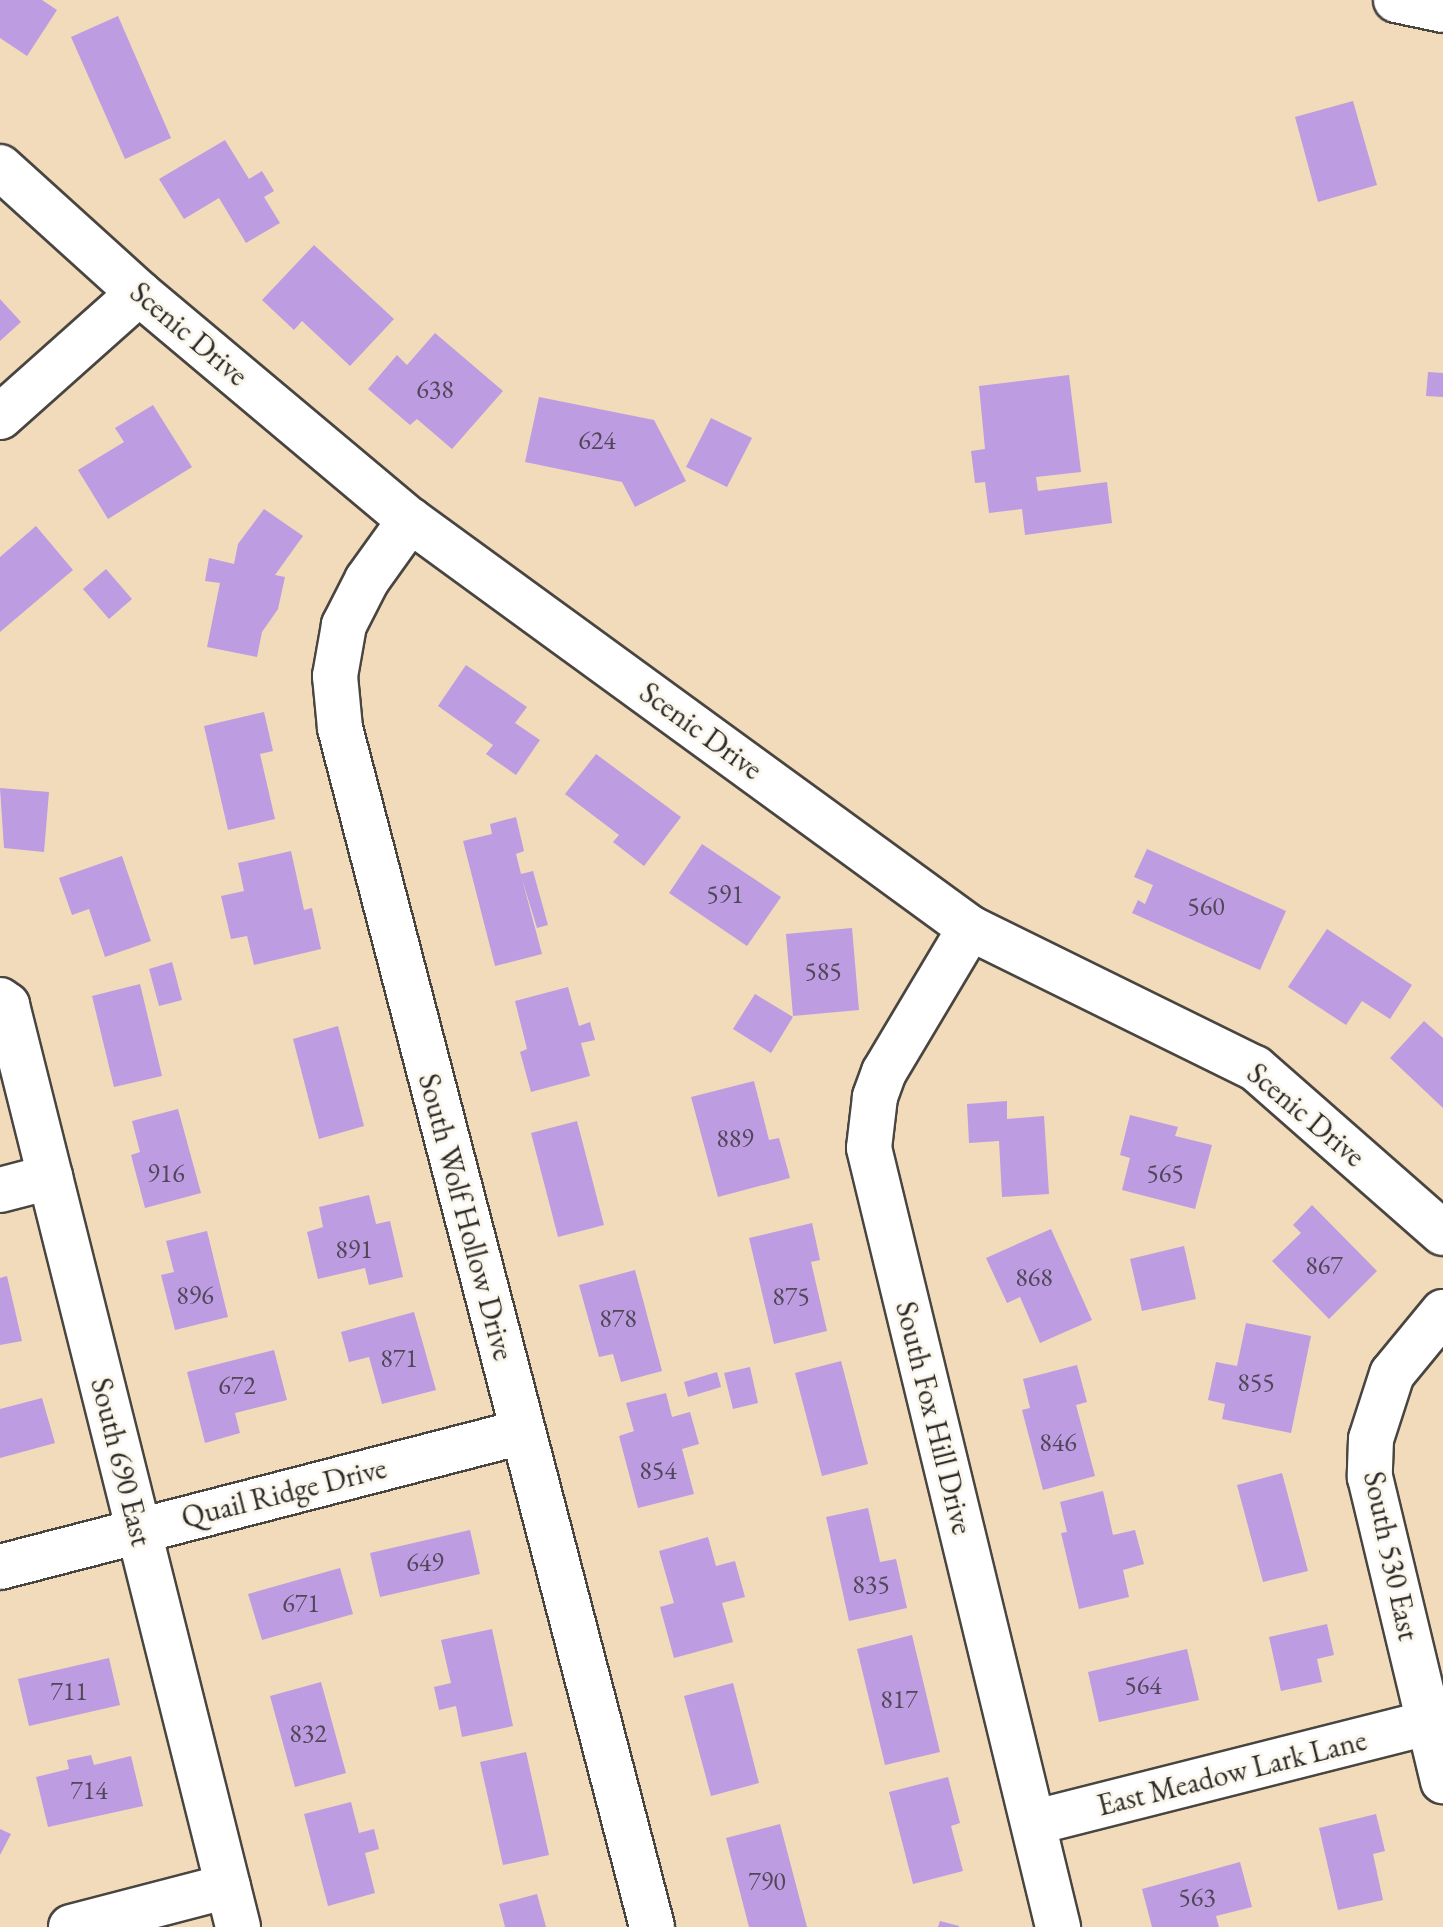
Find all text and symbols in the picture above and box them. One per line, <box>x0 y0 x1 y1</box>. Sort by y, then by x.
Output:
street label: Scenic Drive <box>123 274 255 394</box>
house number: 638 <box>416 374 454 406</box>
house number: 624 <box>578 425 616 457</box>
street label: Scenic Drive <box>633 674 769 788</box>
house number: 591 <box>706 879 744 911</box>
house number: 560 <box>1187 891 1225 923</box>
house number: 585 <box>804 956 842 988</box>
street label: Scenic Drive <box>1240 1055 1372 1175</box>
street label: South Wolf Hollow Drive <box>410 1070 522 1364</box>
house number: 889 <box>716 1123 754 1155</box>
house number: 916 <box>147 1158 185 1190</box>
house number: 565 <box>1146 1158 1184 1190</box>
house number: 891 <box>335 1234 373 1266</box>
house number: 867 <box>1305 1250 1343 1282</box>
house number: 868 <box>1015 1262 1053 1294</box>
house number: 896 <box>176 1280 214 1312</box>
house number: 875 <box>772 1281 810 1313</box>
street label: South Fox Hill Drive <box>888 1298 980 1538</box>
house number: 878 <box>599 1303 637 1335</box>
house number: 871 <box>380 1343 418 1375</box>
house number: 855 <box>1237 1367 1275 1399</box>
house number: 672 <box>218 1370 256 1402</box>
street label: South 690 East <box>83 1374 159 1550</box>
house number: 846 <box>1039 1427 1077 1459</box>
street label: Quail Ridge Drive <box>178 1450 390 1536</box>
house number: 854 <box>639 1455 677 1487</box>
street label: South 530 East <box>1356 1468 1426 1644</box>
house number: 649 <box>406 1547 444 1579</box>
house number: 835 <box>852 1569 890 1601</box>
house number: 671 <box>282 1588 320 1620</box>
house number: 564 <box>1124 1670 1162 1702</box>
house number: 711 <box>50 1676 88 1708</box>
house number: 817 <box>880 1684 918 1716</box>
house number: 832 <box>289 1718 327 1750</box>
street label: East Meadow Lark Lane <box>1094 1722 1370 1824</box>
house number: 714 <box>70 1775 108 1807</box>
house number: 790 <box>748 1866 786 1898</box>
house number: 563 <box>1178 1882 1216 1914</box>

